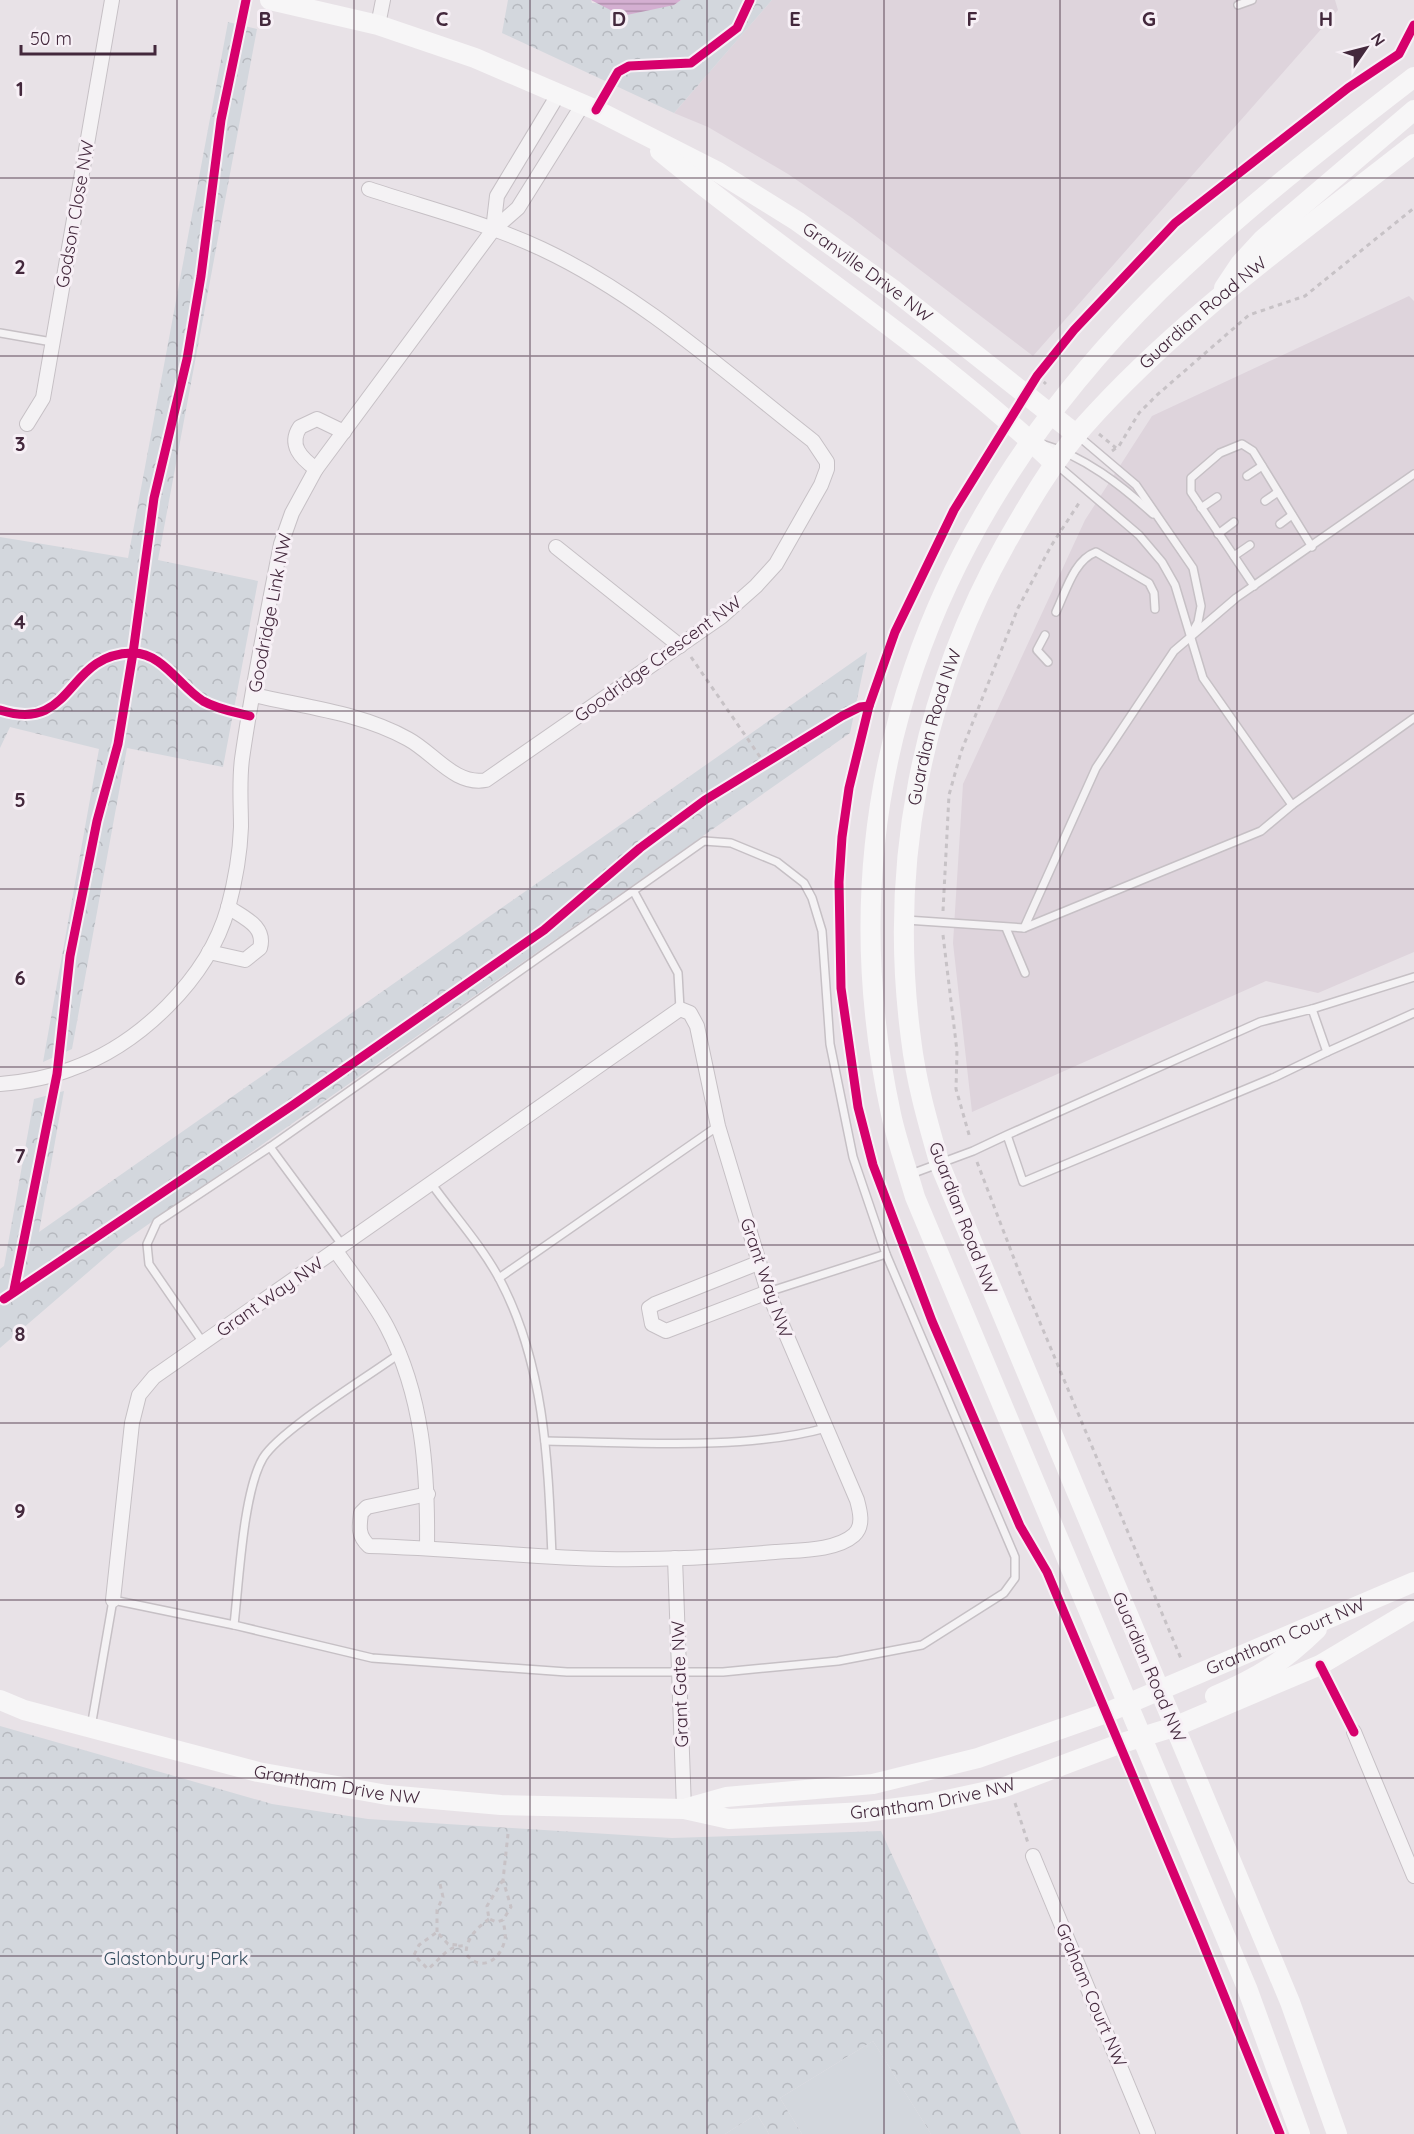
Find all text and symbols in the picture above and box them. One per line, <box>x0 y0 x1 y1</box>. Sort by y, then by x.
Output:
text: B <box>258 6 272 31</box>
text: C <box>436 6 449 31</box>
text: D <box>612 6 626 31</box>
text: E <box>789 6 801 31</box>
text: F <box>966 6 978 31</box>
text: G <box>1142 6 1156 31</box>
text: H <box>1319 6 1333 31</box>
scale bar <box>21 18 154 56</box>
north arrow <box>1336 18 1396 78</box>
text: 50 m <box>30 27 72 50</box>
text: N <box>1367 29 1390 50</box>
text: 1 <box>16 76 24 101</box>
street label: Godson Close NW <box>50 138 99 290</box>
street label: Granville Drive NW <box>798 217 937 327</box>
street label: Guardian Road NW <box>1134 251 1271 374</box>
text: 2 <box>14 254 26 279</box>
text: 3 <box>15 431 25 456</box>
street label: Goodridge Link NW <box>243 531 296 694</box>
street label: Goodridge Crescent NW <box>570 590 746 727</box>
text: 4 <box>14 609 26 634</box>
street label: Guardian Road NW <box>902 646 966 807</box>
text: 5 <box>14 787 26 812</box>
text: 6 <box>14 965 26 990</box>
street label: Guardian Road NW <box>924 1138 1003 1297</box>
text: 7 <box>15 1143 26 1168</box>
street label: Grant Way NW <box>735 1215 798 1341</box>
street label: Grant Way NW <box>212 1251 328 1342</box>
text: 8 <box>15 1321 26 1346</box>
text: 9 <box>14 1498 26 1523</box>
street label: Guardian Road NW <box>1107 1588 1192 1746</box>
street label: Grantham Court NW <box>1202 1592 1368 1680</box>
street label: Grant Gate NW <box>666 1620 693 1748</box>
street label: Grantham Drive NW <box>252 1759 421 1809</box>
street label: Grantham Drive NW <box>850 1772 1019 1824</box>
street label: Graham Court NW <box>1051 1919 1132 2070</box>
park label: Glastonbury Park <box>104 1947 248 1970</box>

